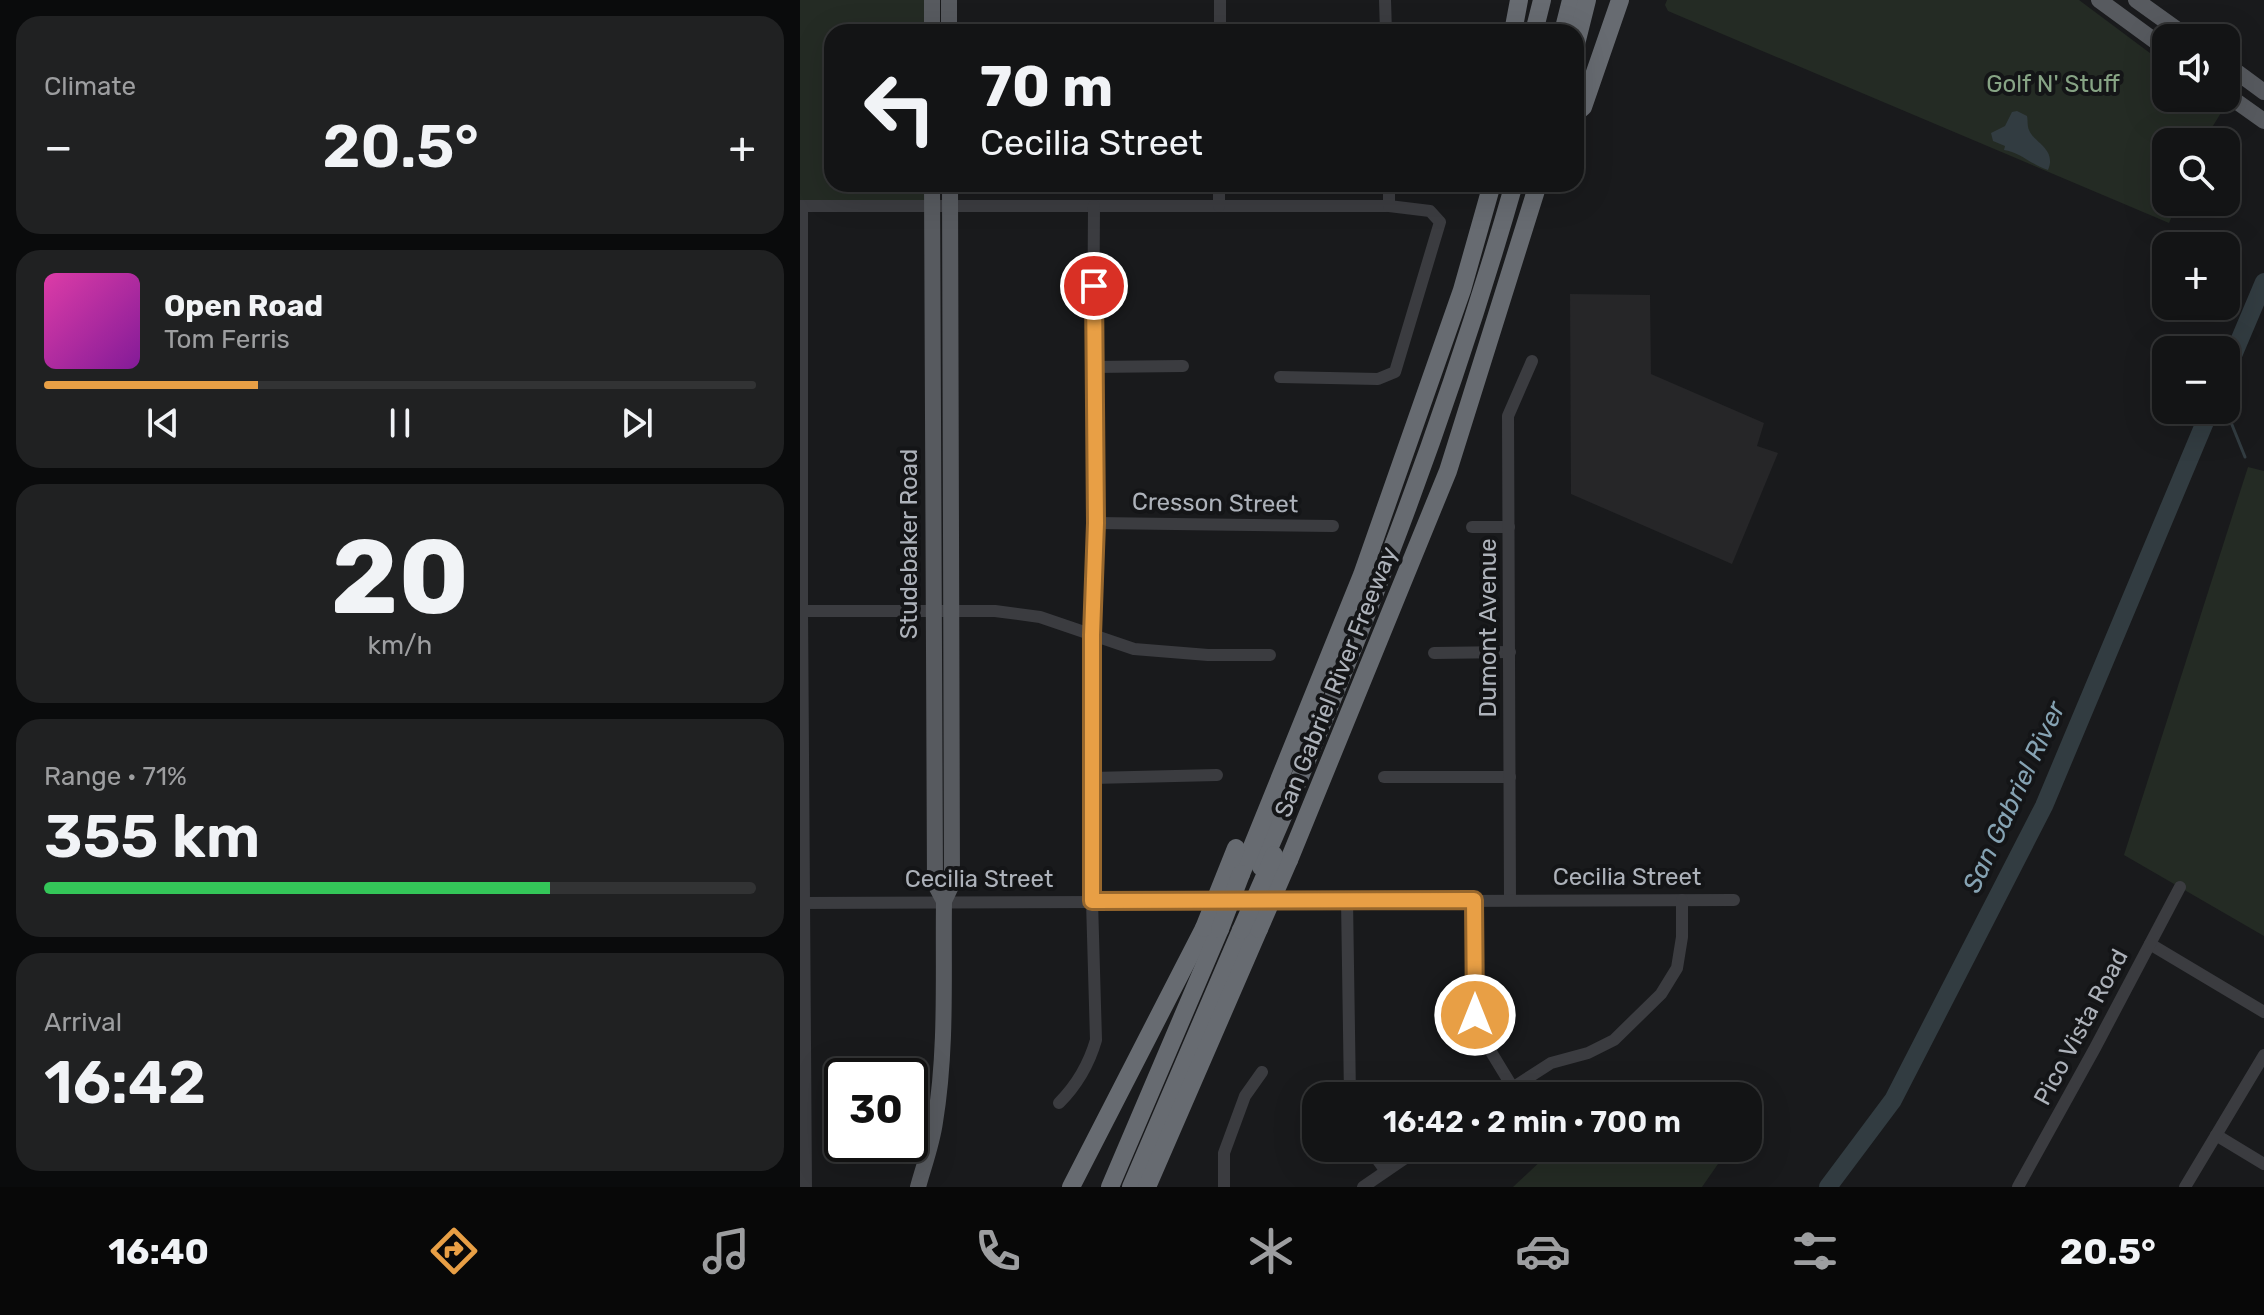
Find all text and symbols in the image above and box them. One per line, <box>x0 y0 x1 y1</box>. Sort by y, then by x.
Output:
map controls <box>2152 24 2240 424</box>
button: sound <box>2152 24 2240 112</box>
text: 70 m <box>980 54 1113 120</box>
icon: left <box>848 56 952 160</box>
park label: Golf N' Stuff <box>1986 70 2120 98</box>
text: Climate <box>44 71 136 102</box>
text: 20.5° <box>322 111 479 182</box>
text: − <box>44 121 73 173</box>
text: + <box>729 121 756 173</box>
text: Cecilia Street <box>980 121 1203 164</box>
button: search <box>2152 128 2240 216</box>
button: + <box>2152 232 2240 320</box>
pin <box>1060 252 1128 320</box>
icon: arrive <box>1072 264 1116 308</box>
text: Open Road <box>164 288 323 324</box>
text: Tom Ferris <box>164 324 290 355</box>
button: − <box>2152 336 2240 424</box>
icon: previous <box>141 401 185 445</box>
icon: pause <box>378 401 422 445</box>
icon: next <box>615 401 659 445</box>
street label: Studebaker Road <box>895 449 923 639</box>
street label: Cresson Street <box>1132 488 1298 518</box>
text: 20 <box>331 516 469 639</box>
street label: Dumont Avenue <box>1474 538 1502 718</box>
street label: San Gabriel River Freeway <box>1269 543 1403 821</box>
text: km/h <box>368 630 432 661</box>
water label: San Gabriel River <box>1956 696 2072 897</box>
text: Range · 71% <box>44 761 187 792</box>
text: 355 km <box>44 801 260 872</box>
street label: Cecilia Street <box>1553 863 1701 891</box>
street label: Cecilia Street <box>905 865 1053 893</box>
street label: Pico Vista Road <box>2028 944 2134 1110</box>
position arrow <box>1433 973 1517 1057</box>
text: Arrival <box>44 1007 122 1038</box>
text: 16:42 <box>44 1047 206 1118</box>
speed limit sign: 30 <box>824 1058 928 1162</box>
text: 16:42 · 2 min · 700 m <box>1383 1104 1681 1140</box>
icon: directions <box>426 1223 482 1279</box>
icon: music <box>698 1223 754 1279</box>
icon: phone <box>970 1223 1026 1279</box>
icon: climate <box>1243 1223 1299 1279</box>
icon: car <box>1515 1223 1571 1279</box>
icon: filters <box>1787 1223 1843 1279</box>
text: 16:40 <box>108 1230 209 1273</box>
text: 20.5° <box>2060 1230 2156 1273</box>

